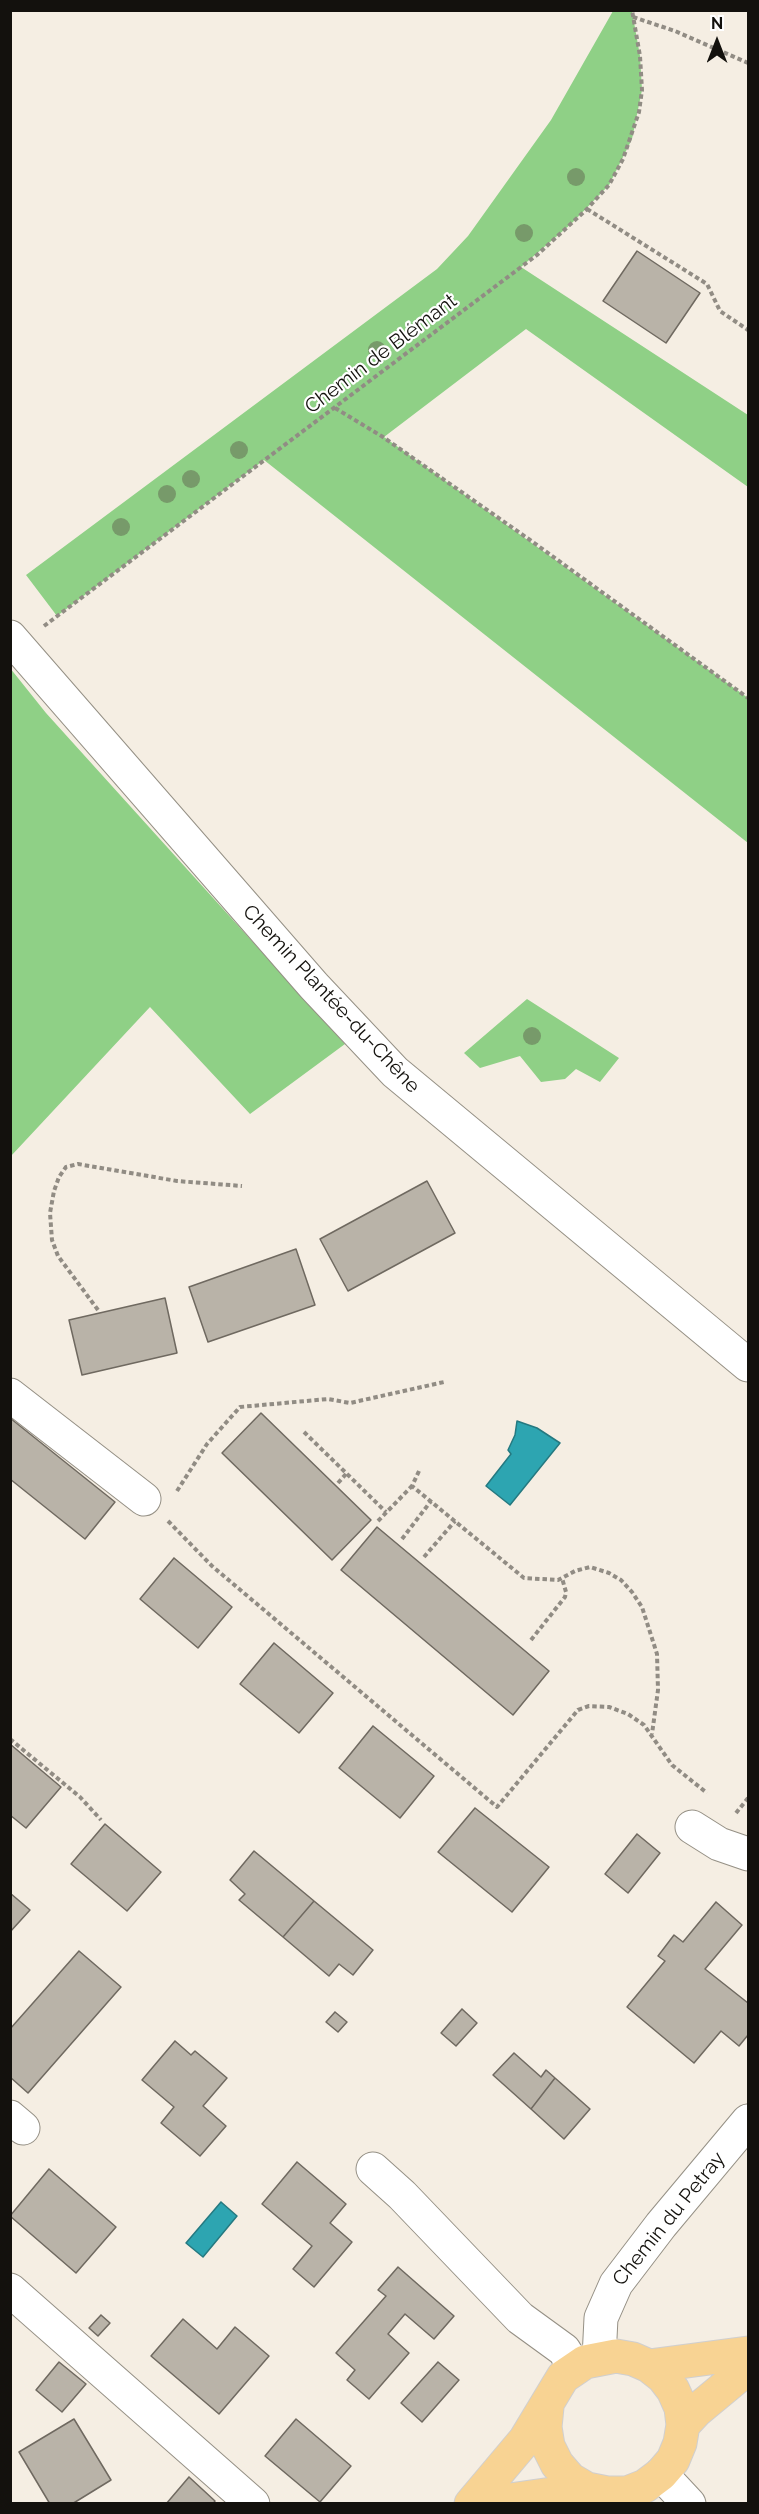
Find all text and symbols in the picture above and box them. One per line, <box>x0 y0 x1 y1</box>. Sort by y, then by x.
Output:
north arrow <box>687 12 747 72</box>
text: N <box>711 14 723 33</box>
street label: Chemin de Blémant <box>300 289 462 419</box>
street label: Chemin Plantée-du-Chêne <box>237 900 425 1098</box>
street label: Chemin du Petray <box>608 2147 730 2291</box>

